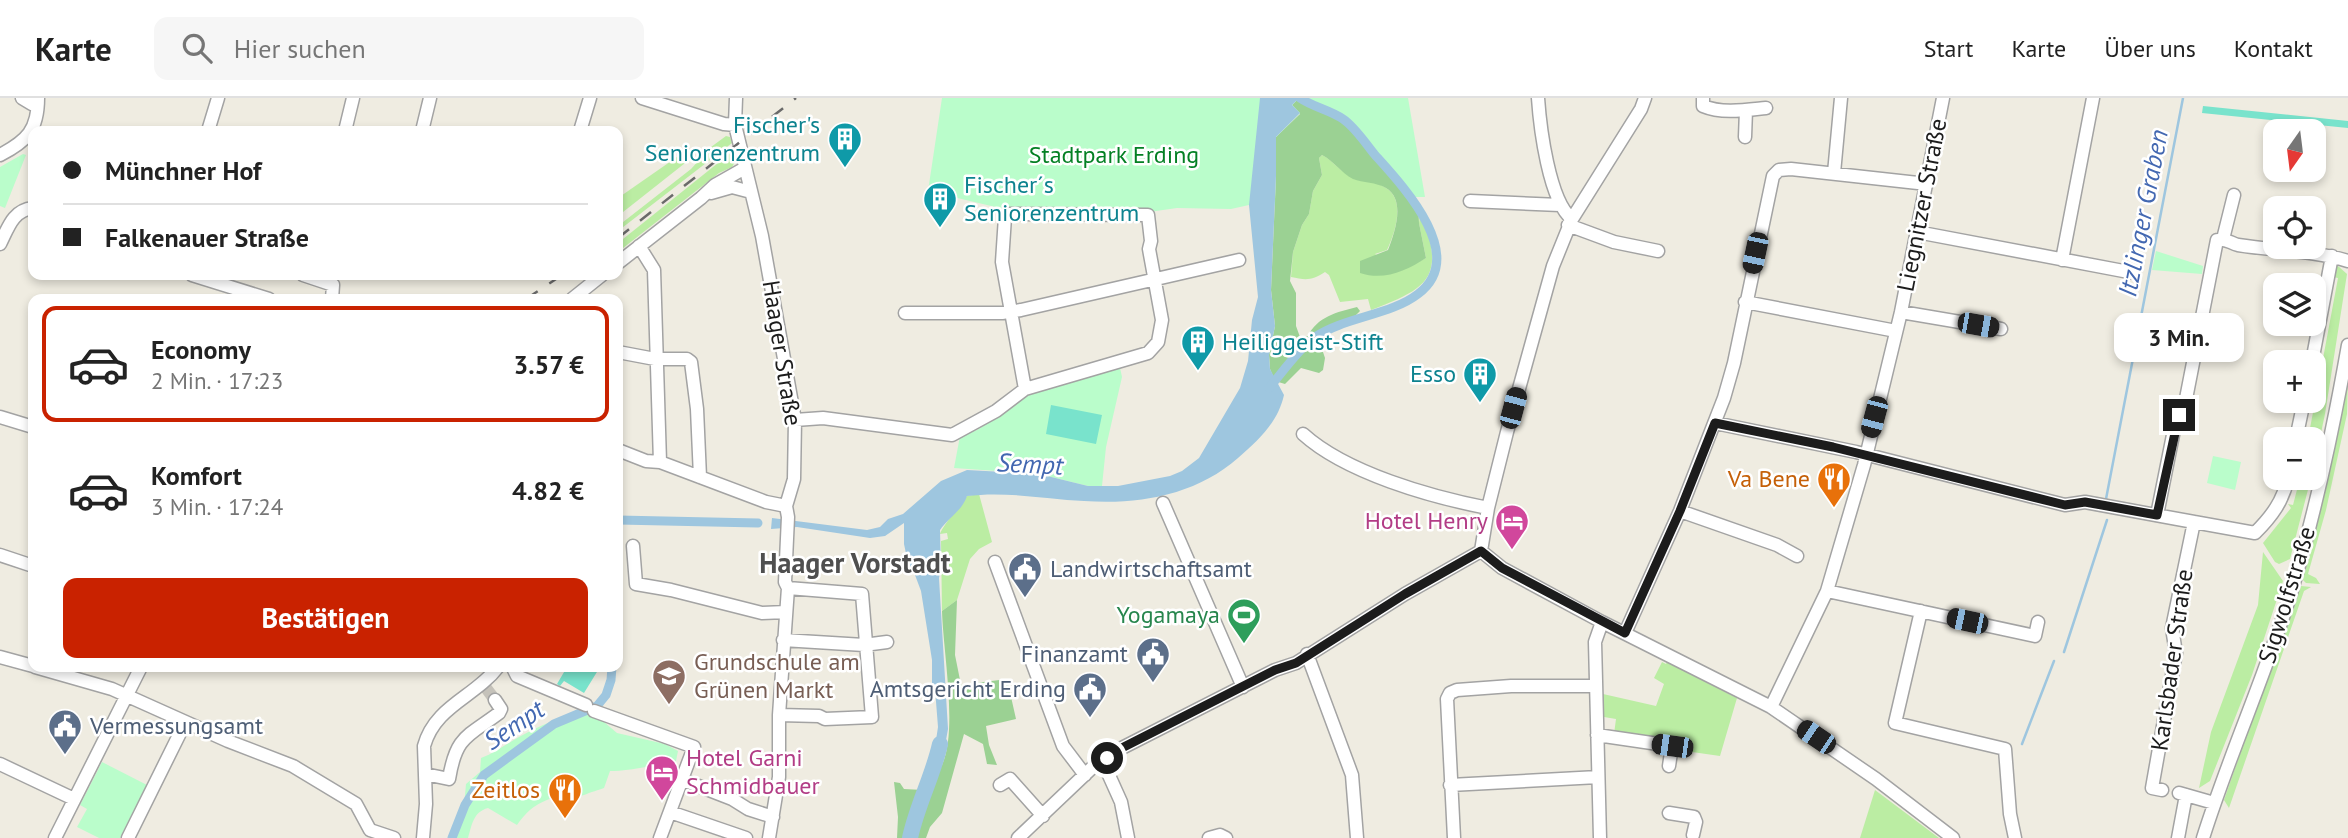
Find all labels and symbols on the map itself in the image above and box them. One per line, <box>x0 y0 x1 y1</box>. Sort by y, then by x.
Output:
place label: Fischer's Seniorenzentrum <box>645 109 820 168</box>
street label: Liegnitzer Straße <box>1890 116 1953 294</box>
north arrow <box>2263 119 2326 182</box>
building icon: Fischer's Seniorenzentrum <box>826 120 864 169</box>
water label: Itzlinger Graben <box>2110 126 2175 299</box>
park label: Stadtpark Erding <box>1029 139 1199 170</box>
place label: Fischer´s Seniorenzentrum <box>964 169 1139 228</box>
building icon: Fischer´s Seniorenzentrum <box>921 180 959 229</box>
car <box>1741 230 1770 276</box>
street label: Haager Straße <box>756 278 809 428</box>
car <box>1956 311 2001 339</box>
callout: 3 Min. <box>2114 314 2244 362</box>
building icon: Heiliggeist-Stift <box>1179 323 1217 372</box>
place label: Heiliggeist-Stift <box>1222 326 1383 357</box>
building icon: Esso <box>1461 355 1499 404</box>
place label: Esso <box>1410 358 1456 389</box>
car <box>1498 385 1529 431</box>
car <box>1859 394 1890 440</box>
route end <box>2163 399 2195 431</box>
water label: Sempt <box>996 445 1066 482</box>
restaurant icon: Va Bene <box>1815 460 1853 509</box>
place label: Va Bene <box>1727 463 1810 494</box>
hotel icon: Hotel Henry <box>1493 502 1531 551</box>
place label: Hotel Henry <box>1365 505 1488 536</box>
street label: Sigwolfstraße <box>2251 523 2322 667</box>
district label: Haager Vorstadt <box>759 544 951 581</box>
public building icon: Landwirtschaftsamt <box>1006 550 1044 599</box>
place label: Landwirtschaftsamt <box>1050 553 1252 584</box>
street label: Karlsbader Straße <box>2143 567 2200 753</box>
sports icon: Yogamaya <box>1225 596 1263 645</box>
place label: Yogamaya <box>1117 599 1220 630</box>
car <box>1945 606 1990 636</box>
public building icon: Finanzamt <box>1134 635 1172 684</box>
place label: Finanzamt <box>1021 638 1128 669</box>
place label: Grundschule am Grünen Markt <box>694 646 860 705</box>
school or university icon: Grundschule am Grünen Markt <box>650 657 688 706</box>
public building icon: Amtsgericht Erding <box>1071 670 1109 719</box>
place label: Amtsgericht Erding <box>870 673 1066 704</box>
water label: Sempt <box>477 691 552 757</box>
public building icon: Vermessungsamt <box>46 707 84 756</box>
place label: Vermessungsamt <box>89 710 263 741</box>
car <box>1793 717 1840 757</box>
car <box>1650 733 1695 759</box>
place label: Hotel Garni Schmidbauer <box>686 742 820 801</box>
route start <box>1091 742 1123 774</box>
hotel icon: Hotel Garni Schmidbauer <box>643 753 681 802</box>
restaurant icon: Zeitlos <box>546 771 584 820</box>
place label: Zeitlos <box>471 774 540 805</box>

